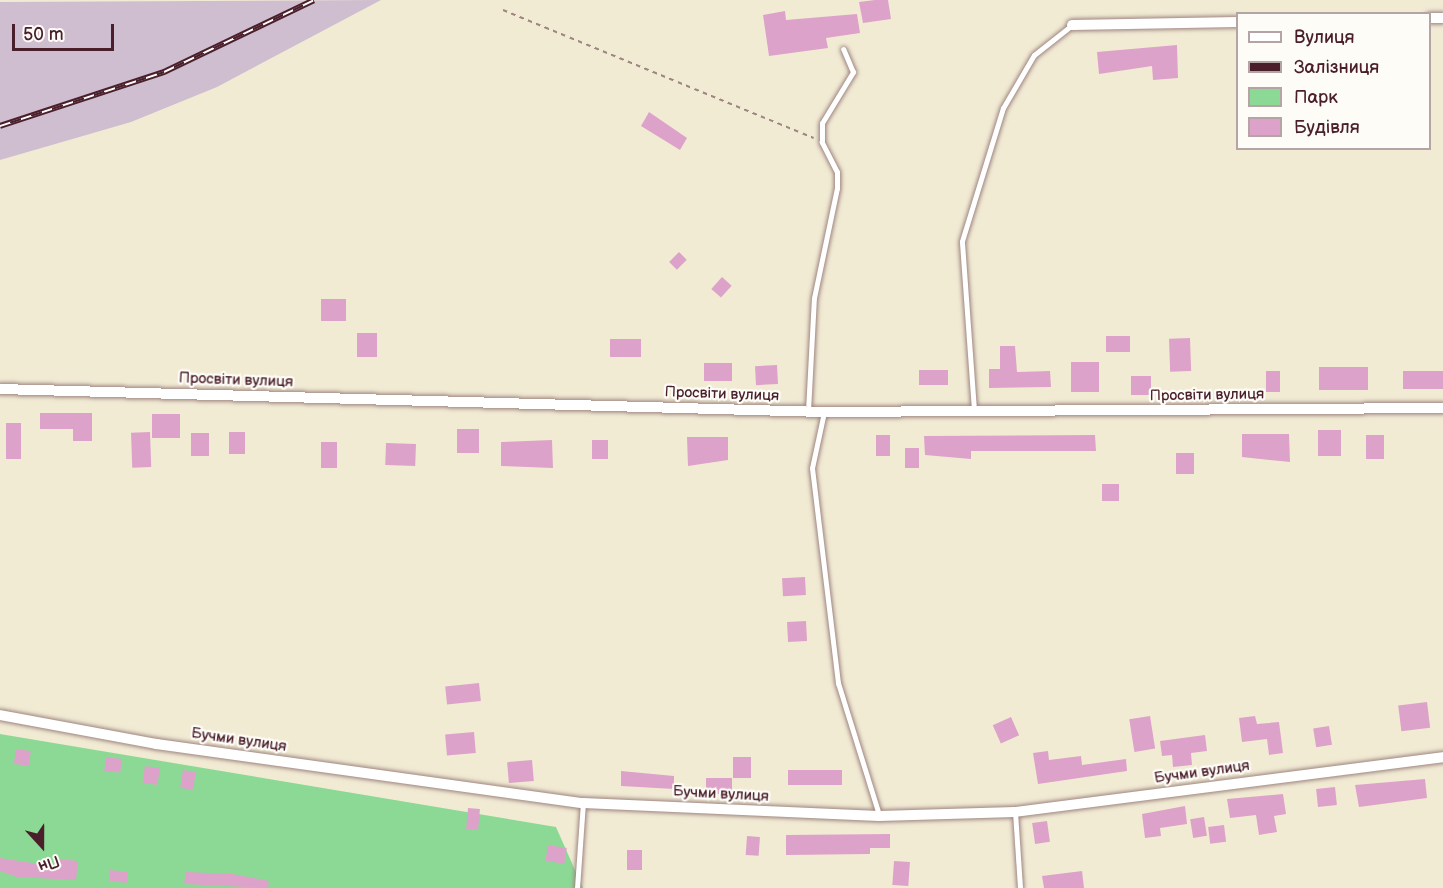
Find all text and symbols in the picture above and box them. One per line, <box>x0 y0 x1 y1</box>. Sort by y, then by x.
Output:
scale bar <box>15 12 117 50</box>
legend <box>1236 12 1431 150</box>
text: 50 m <box>23 24 64 45</box>
text: Вулиця <box>1294 27 1355 48</box>
text: Залізниця <box>1294 57 1379 78</box>
text: Парк <box>1294 87 1338 108</box>
text: Будівля <box>1294 117 1360 138</box>
street label: Просвіти вулиця <box>178 369 294 391</box>
street label: Просвіти вулиця <box>664 383 780 405</box>
street label: Просвіти вулиця <box>1150 385 1264 405</box>
street label: Бучми вулиця <box>190 724 288 756</box>
street label: Бучми вулиця <box>1153 756 1251 788</box>
street label: Бучми вулиця <box>673 782 769 806</box>
north arrow <box>12 816 72 876</box>
text: Пн <box>35 851 62 876</box>

